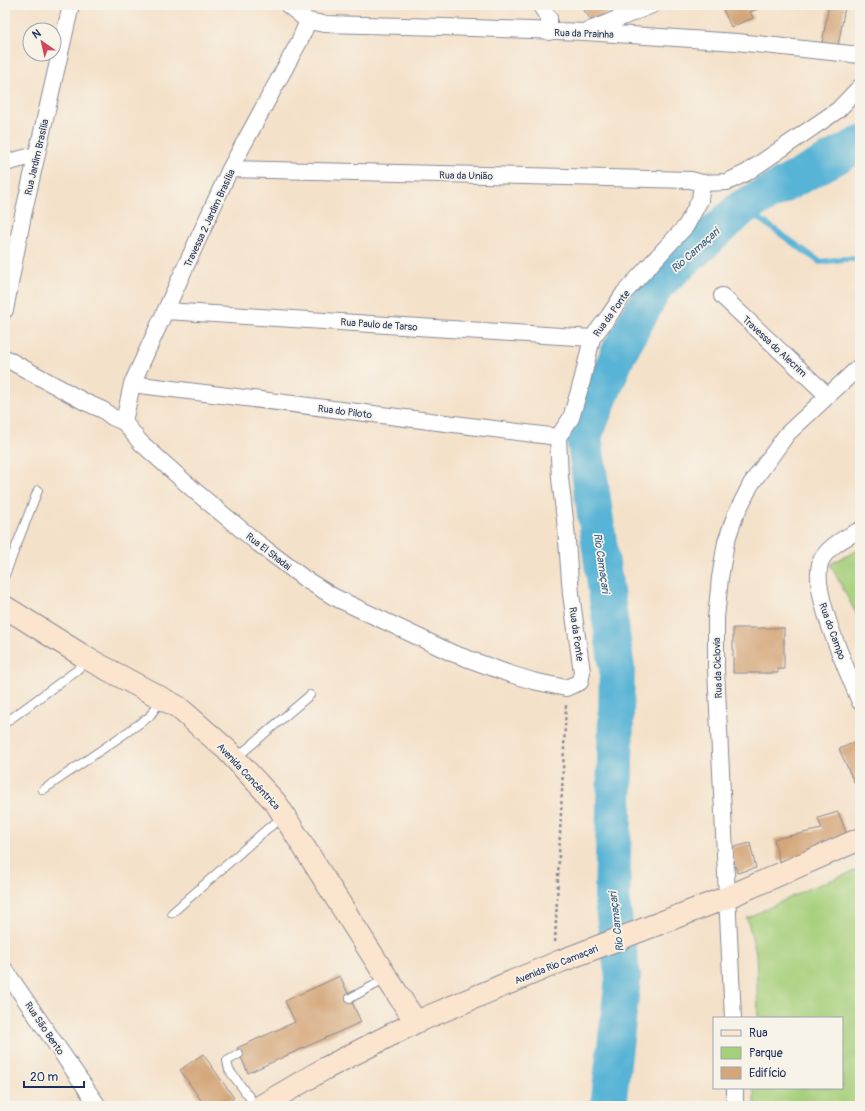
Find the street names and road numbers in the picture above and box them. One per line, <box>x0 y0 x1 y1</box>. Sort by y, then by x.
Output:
street label: Rua da Prainha <box>554 27 614 41</box>
street label: Rua Jardim Brasília <box>22 118 52 197</box>
street label: Travessa 2 Jardim Brasília <box>182 167 238 269</box>
street label: Rua da União <box>439 170 494 182</box>
street label: Rua da Ponte <box>591 288 633 339</box>
street label: Travessa do Alecrim <box>740 314 809 380</box>
street label: Rua Paulo de Tarso <box>340 316 419 334</box>
street label: Rua do Piloto <box>317 403 373 421</box>
street label: Rua El Shadai <box>243 530 293 573</box>
street label: Rua do Campo <box>816 601 848 662</box>
street label: Rua da Ponte <box>566 606 586 662</box>
street label: Rua da Ciclovia <box>711 637 725 699</box>
street label: Avenida Concêntrica <box>214 741 282 813</box>
street label: Avenida Rio Camaçari <box>513 943 600 987</box>
street label: Rua São Bento <box>22 1000 67 1058</box>

